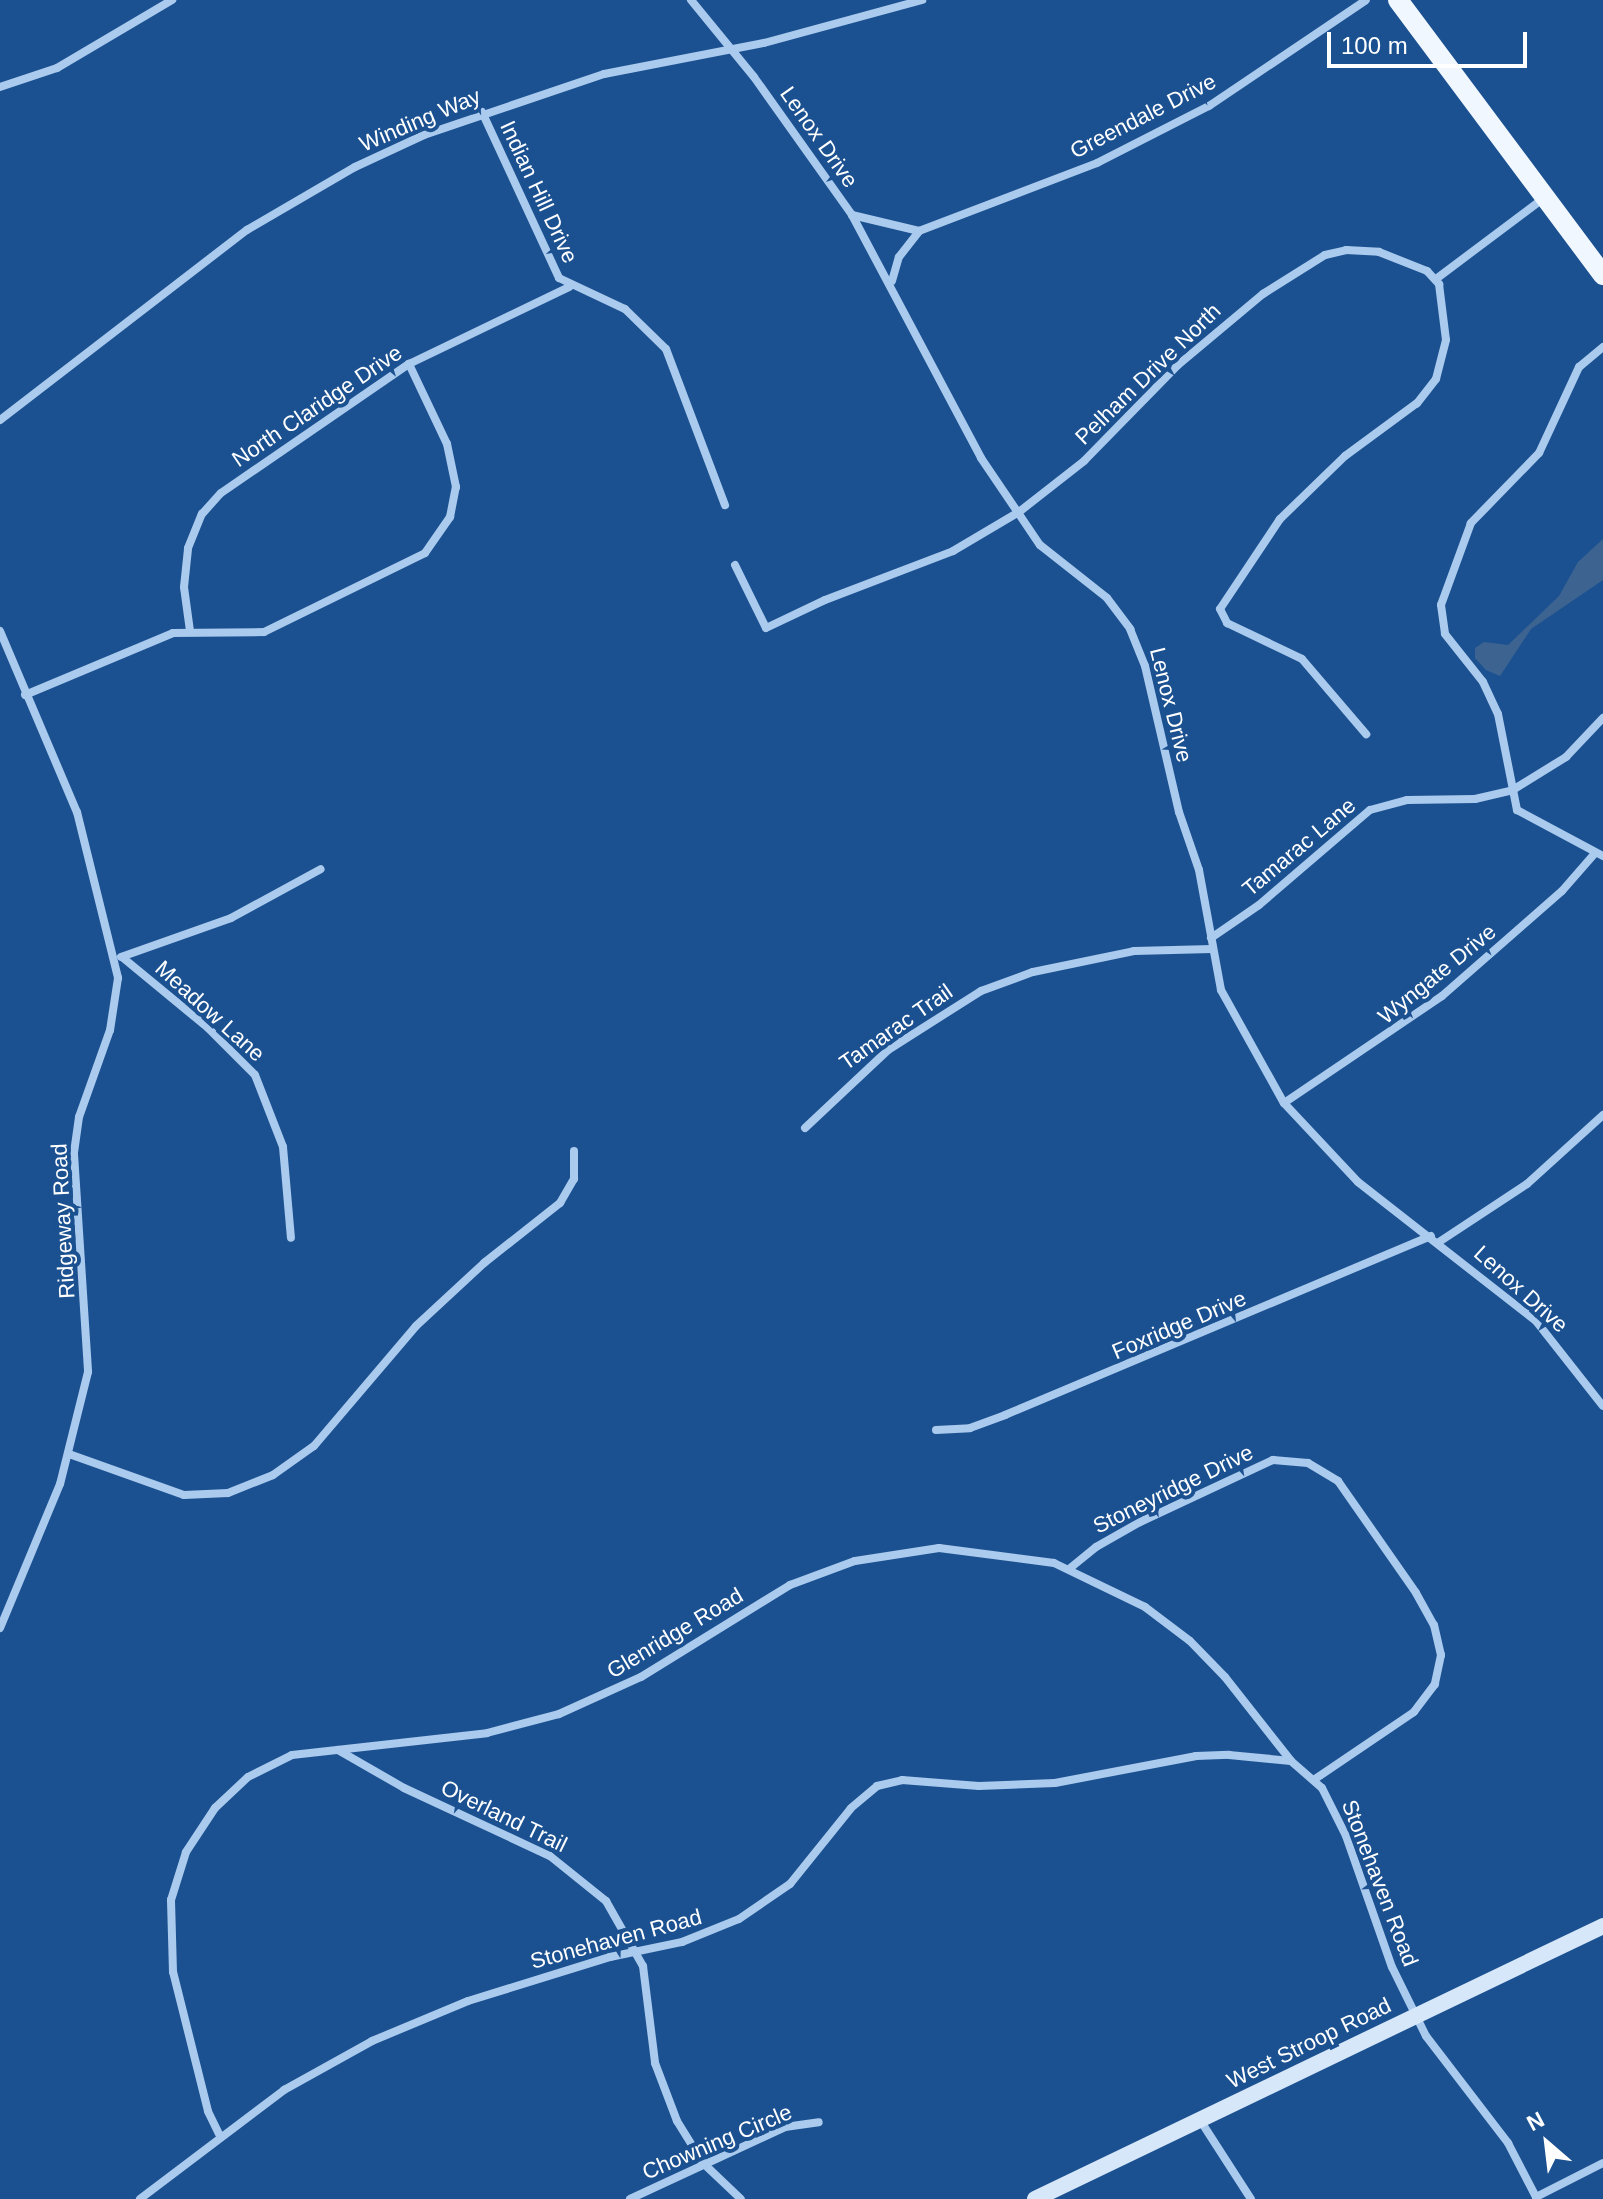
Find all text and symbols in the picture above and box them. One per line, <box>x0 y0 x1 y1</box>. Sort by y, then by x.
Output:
scale bar <box>1331 16 1531 66</box>
text: 100 m <box>1341 32 1408 59</box>
street label: Greendale Drive <box>1066 68 1220 164</box>
street label: Lenox Drive <box>775 81 863 193</box>
street label: Winding Way <box>356 83 484 157</box>
street label: Indian Hill Drive <box>494 117 584 267</box>
street label: Pelham Drive North <box>1070 298 1226 450</box>
street label: North Claridge Drive <box>227 339 407 473</box>
street label: Lenox Drive <box>1144 645 1198 765</box>
street label: Tamarac Lane <box>1237 792 1361 902</box>
street label: Wyngate Drive <box>1373 918 1501 1030</box>
street label: Meadow Lane <box>150 955 270 1067</box>
street label: Tamarac Trail <box>834 978 958 1076</box>
street label: Ridgeway Road <box>46 1143 80 1299</box>
street label: Lenox Drive <box>1469 1240 1573 1338</box>
street label: Foxridge Drive <box>1108 1285 1250 1365</box>
street label: Stoneyridge Drive <box>1089 1439 1257 1539</box>
street label: Glenridge Road <box>602 1582 748 1684</box>
street label: Overland Trail <box>436 1774 572 1858</box>
street label: Stonehaven Road <box>1336 1796 1424 1970</box>
street label: Stonehaven Road <box>528 1903 704 1975</box>
street label: West Stroop Road <box>1223 1992 1395 2094</box>
street label: Chowning Circle <box>638 2099 796 2185</box>
north arrow <box>1507 2103 1587 2183</box>
text: N <box>1523 2107 1548 2136</box>

